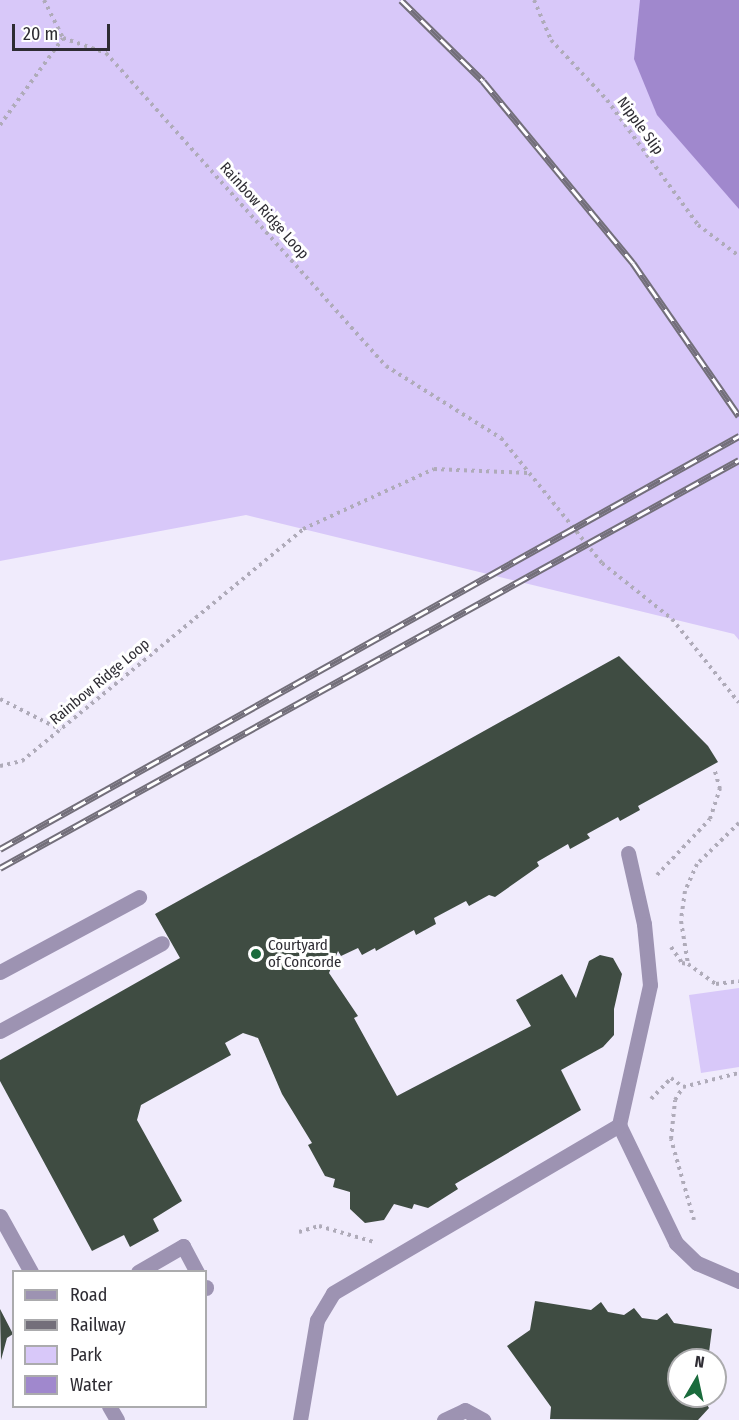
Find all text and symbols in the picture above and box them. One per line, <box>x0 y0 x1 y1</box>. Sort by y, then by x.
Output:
scale bar <box>15 12 112 50</box>
text: 20 m <box>23 23 58 45</box>
street label: Nipple Slip <box>613 94 667 158</box>
street label: Rainbow Ridge Loop <box>216 159 312 263</box>
street label: Rainbow Ridge Loop <box>47 635 153 729</box>
place label: Courtyard of Concorde <box>268 936 341 971</box>
marker: Courtyard of Concorde <box>249 947 263 961</box>
legend <box>12 1270 207 1408</box>
text: Road <box>70 1284 107 1306</box>
text: Railway <box>70 1314 126 1336</box>
text: Park <box>70 1344 102 1366</box>
north arrow <box>667 1348 727 1408</box>
text: N <box>693 1352 706 1372</box>
text: Water <box>70 1374 113 1396</box>

